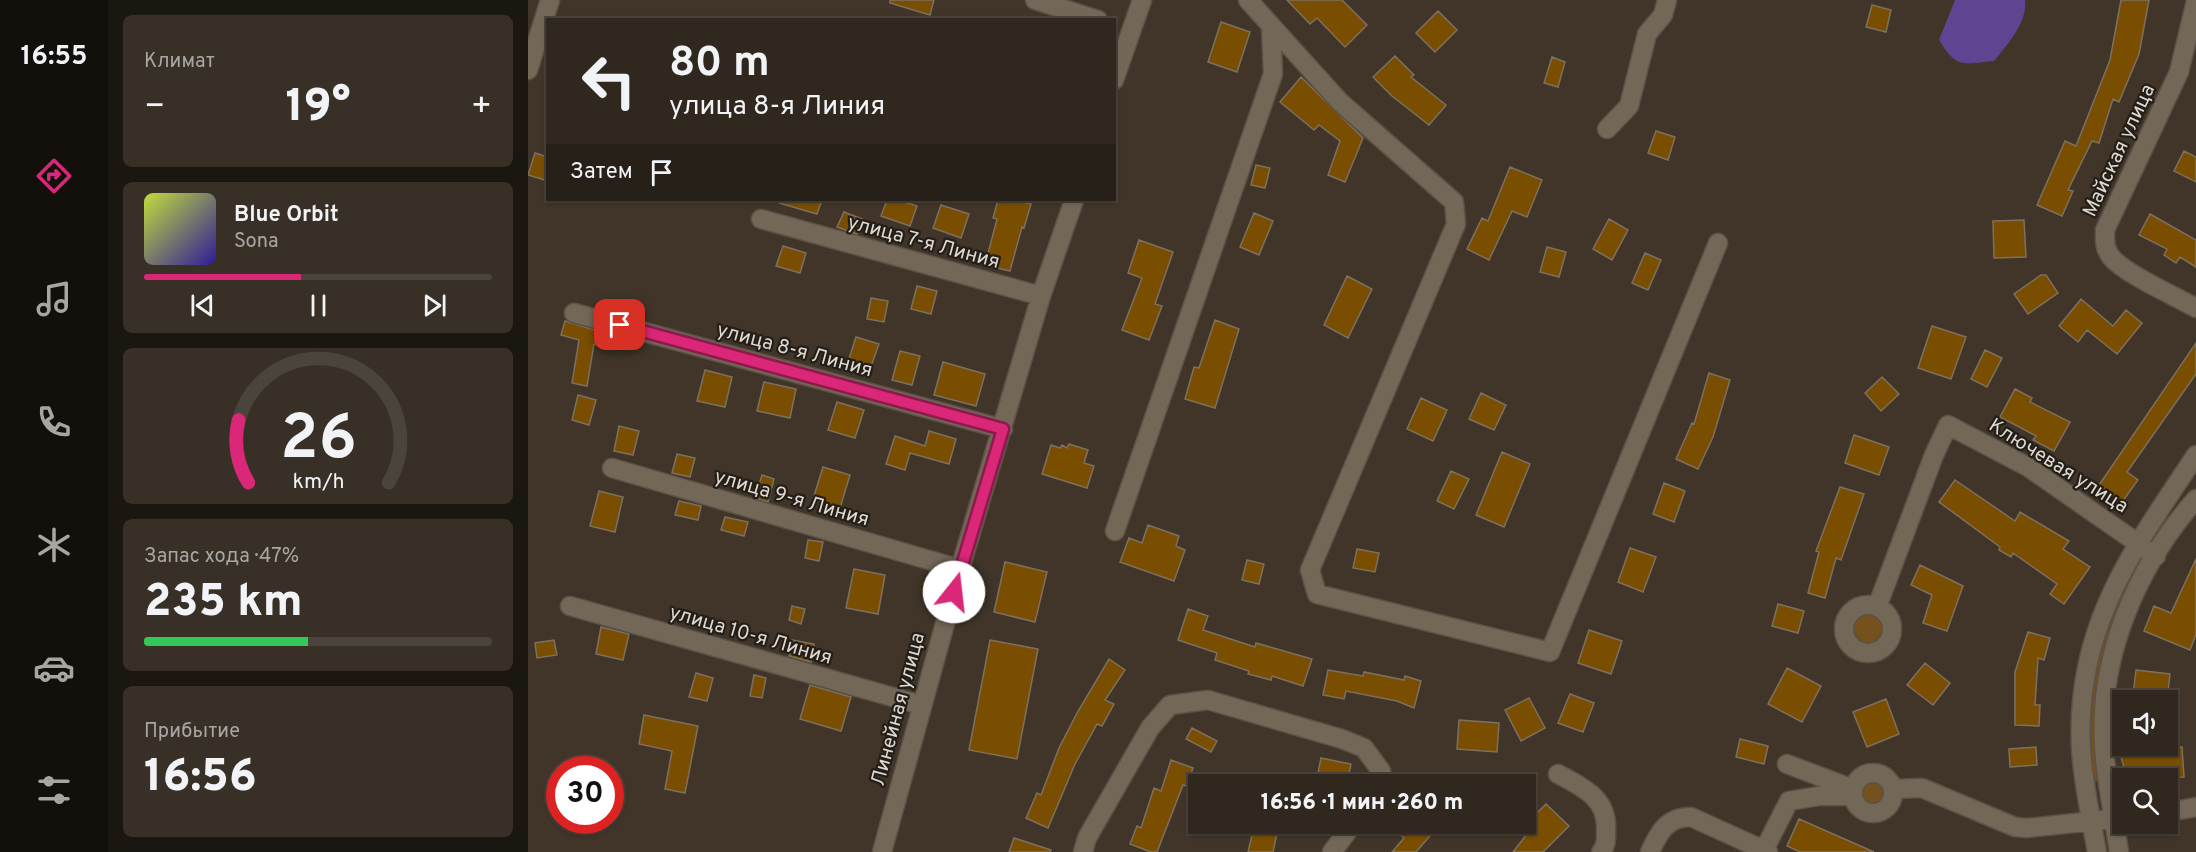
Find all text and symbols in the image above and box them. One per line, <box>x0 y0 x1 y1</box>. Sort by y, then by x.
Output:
text: 80 m <box>669 38 770 91</box>
text: 16:55 <box>21 40 87 74</box>
icon: left <box>570 42 648 120</box>
text: Климат <box>144 49 215 75</box>
text: 19° <box>285 80 351 137</box>
street label: Майская улица <box>2078 80 2162 221</box>
text: − <box>144 87 165 129</box>
text: + <box>471 87 492 129</box>
text: улица 8-я Линия <box>669 90 885 124</box>
icon: directions <box>33 155 75 197</box>
icon: arrive <box>645 156 678 189</box>
text: Затем <box>570 159 633 186</box>
text: Blue Orbit <box>234 202 339 229</box>
street label: улица 7-я Линия <box>844 210 1003 276</box>
text: Sona <box>234 229 279 255</box>
icon: music <box>33 278 75 320</box>
icon: previous <box>186 289 219 322</box>
icon: pause <box>302 289 335 322</box>
icon: next <box>418 289 451 322</box>
pin <box>594 299 645 350</box>
icon: arrive <box>603 308 636 341</box>
street label: улица 8-я Линия <box>714 318 875 384</box>
icon: phone <box>33 401 75 443</box>
text: 26 <box>280 402 356 481</box>
street label: Ключевая улица <box>1983 413 2133 520</box>
street label: улица 9-я Линия <box>711 464 872 533</box>
text: km/h <box>292 469 344 496</box>
icon: climate <box>33 524 75 566</box>
text: Запас хода · 47% <box>144 544 299 570</box>
position arrow <box>922 560 986 624</box>
text: 235 km <box>144 575 303 632</box>
street label: улица 10-я Линия <box>666 600 835 672</box>
street label: Линейная улица <box>866 630 932 789</box>
icon: car <box>33 647 75 689</box>
map controls <box>2112 690 2178 834</box>
button: sound <box>2112 690 2178 756</box>
text: Прибытие <box>144 719 240 745</box>
text: 16:56 <box>144 750 257 807</box>
speed limit sign: 30 <box>546 756 624 834</box>
button: search <box>2112 768 2178 834</box>
icon: filters <box>33 769 75 811</box>
text: 16:56 · 1 мин · 260 m <box>1261 790 1463 817</box>

